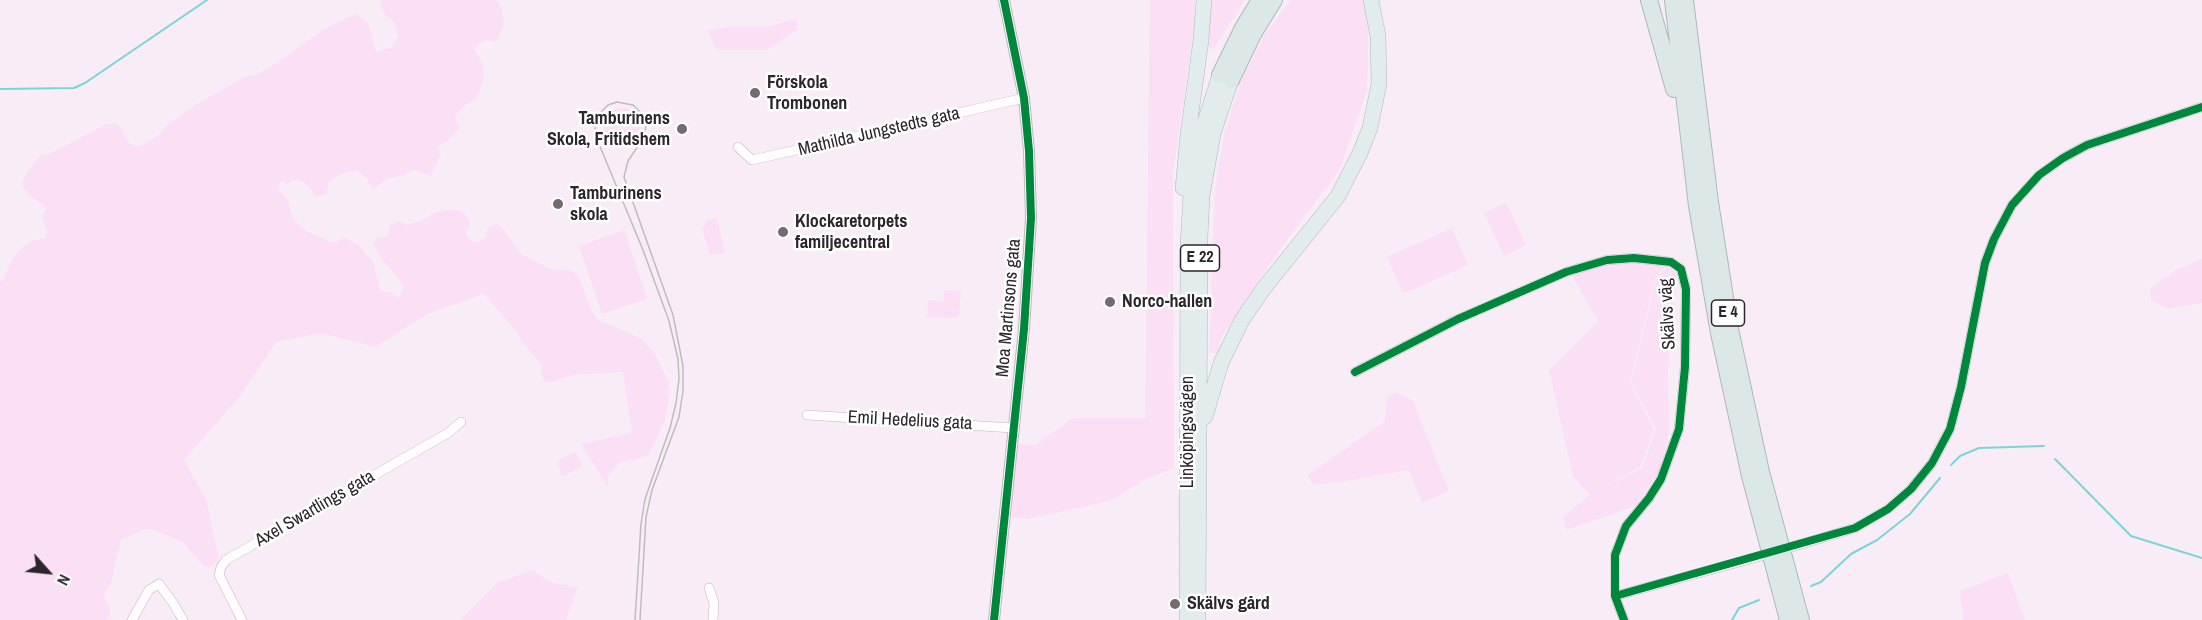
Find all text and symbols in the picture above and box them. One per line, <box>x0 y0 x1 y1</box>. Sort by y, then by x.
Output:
place label: Förskola Trombonen <box>767 72 847 115</box>
marker: Förskola Trombonen <box>748 86 762 100</box>
street label: Mathilda Jungstedts gata <box>796 103 962 161</box>
place label: Tamburinens Skola, Fritidshem <box>547 108 670 150</box>
marker: Tamburinens Skola, Fritidshem <box>675 122 689 136</box>
place label: Tamburinens skola <box>570 183 662 226</box>
marker: Tamburinens skola <box>551 197 565 211</box>
place label: Klockaretorpets familjecentral <box>795 211 907 254</box>
marker: Klockaretorpets familjecentral <box>776 225 790 239</box>
street label: Moa Martinsons gata <box>992 238 1026 378</box>
road number: E 22 <box>1180 245 1220 271</box>
street label: Skälvs väg <box>1655 278 1681 350</box>
place label: Norco-hallen <box>1122 291 1212 313</box>
marker: Norco-hallen <box>1103 295 1117 309</box>
road number: E 4 <box>1712 300 1744 326</box>
street label: Linköpingsvägen <box>1177 376 1199 488</box>
street label: Emil Hedelius gata <box>847 407 973 435</box>
street label: Axel Swartlings gata <box>251 466 379 552</box>
north arrow <box>18 542 78 602</box>
text: N <box>52 571 76 589</box>
place label: Skälvs gård <box>1187 593 1270 615</box>
marker: Skälvs gård <box>1168 597 1182 611</box>

